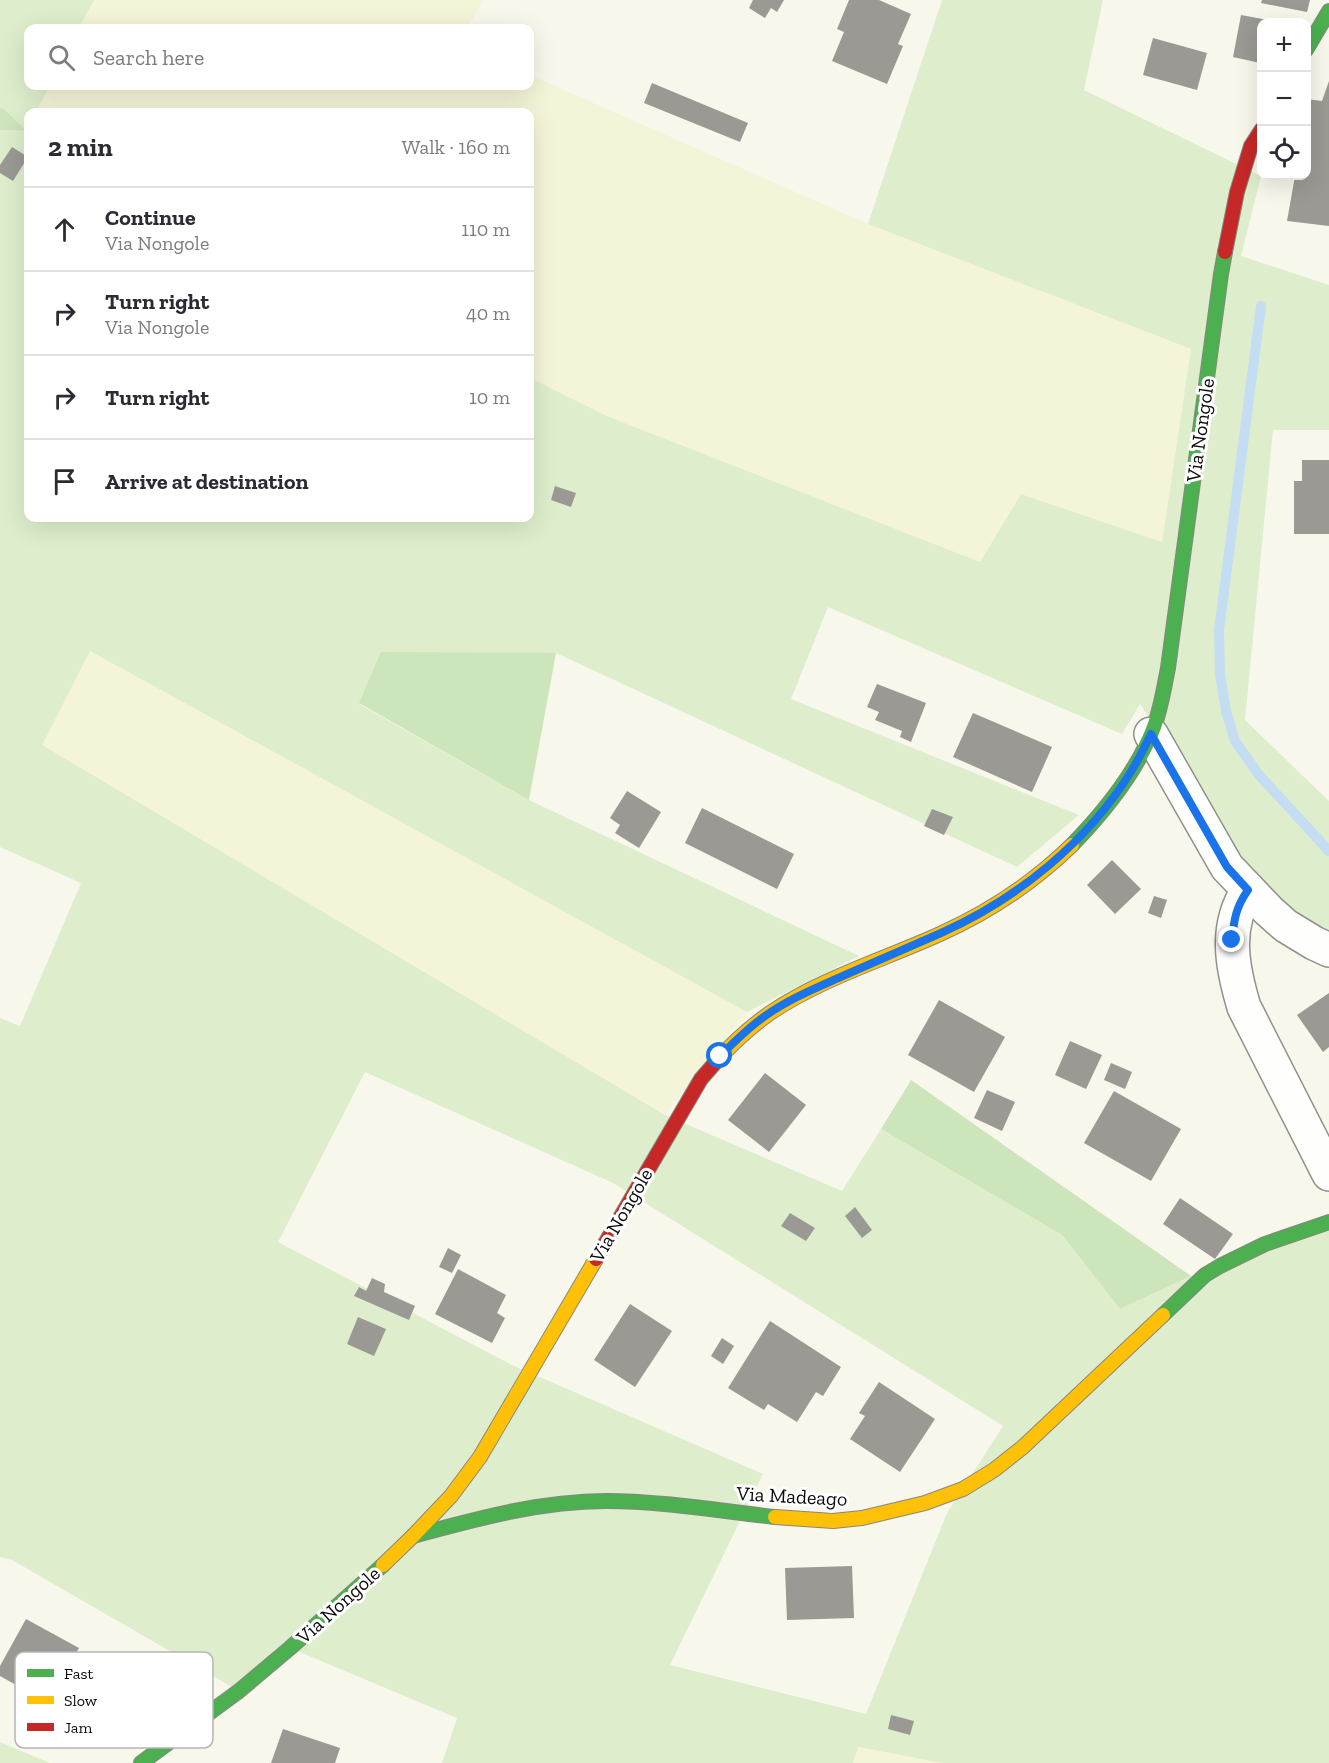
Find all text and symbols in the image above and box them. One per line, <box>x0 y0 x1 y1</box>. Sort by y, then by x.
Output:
map controls <box>1257 18 1311 180</box>
button: + <box>1257 18 1311 72</box>
search box <box>24 24 534 90</box>
icon: search <box>45 41 78 74</box>
text: Search here <box>93 44 204 71</box>
button: − <box>1257 72 1311 126</box>
button: locate <box>1257 126 1311 180</box>
text: 2 min <box>48 131 113 163</box>
text: Walk · 160 m <box>402 135 510 159</box>
text: Continue <box>105 204 196 231</box>
icon: ahead <box>48 213 81 246</box>
text: 110 m <box>461 217 510 241</box>
text: Via Nongole <box>105 231 209 255</box>
text: Turn right <box>105 288 209 315</box>
icon: right <box>48 297 81 330</box>
text: 40 m <box>466 301 510 325</box>
text: Via Nongole <box>105 315 209 339</box>
street label: Via Nongole <box>1181 377 1219 484</box>
icon: right <box>48 381 81 414</box>
text: Turn right <box>105 384 209 411</box>
text: 10 m <box>469 385 510 409</box>
icon: arrive <box>48 465 81 498</box>
text: Arrive at destination <box>105 468 308 495</box>
route end <box>1218 926 1244 952</box>
route start <box>706 1042 732 1068</box>
street label: Via Nongole <box>584 1164 657 1267</box>
street label: Via Madeago <box>735 1481 848 1511</box>
street label: Via Nongole <box>290 1561 385 1649</box>
legend <box>15 1652 213 1748</box>
text: Fast <box>64 1664 93 1683</box>
text: Slow <box>64 1691 98 1710</box>
text: Jam <box>64 1718 93 1737</box>

